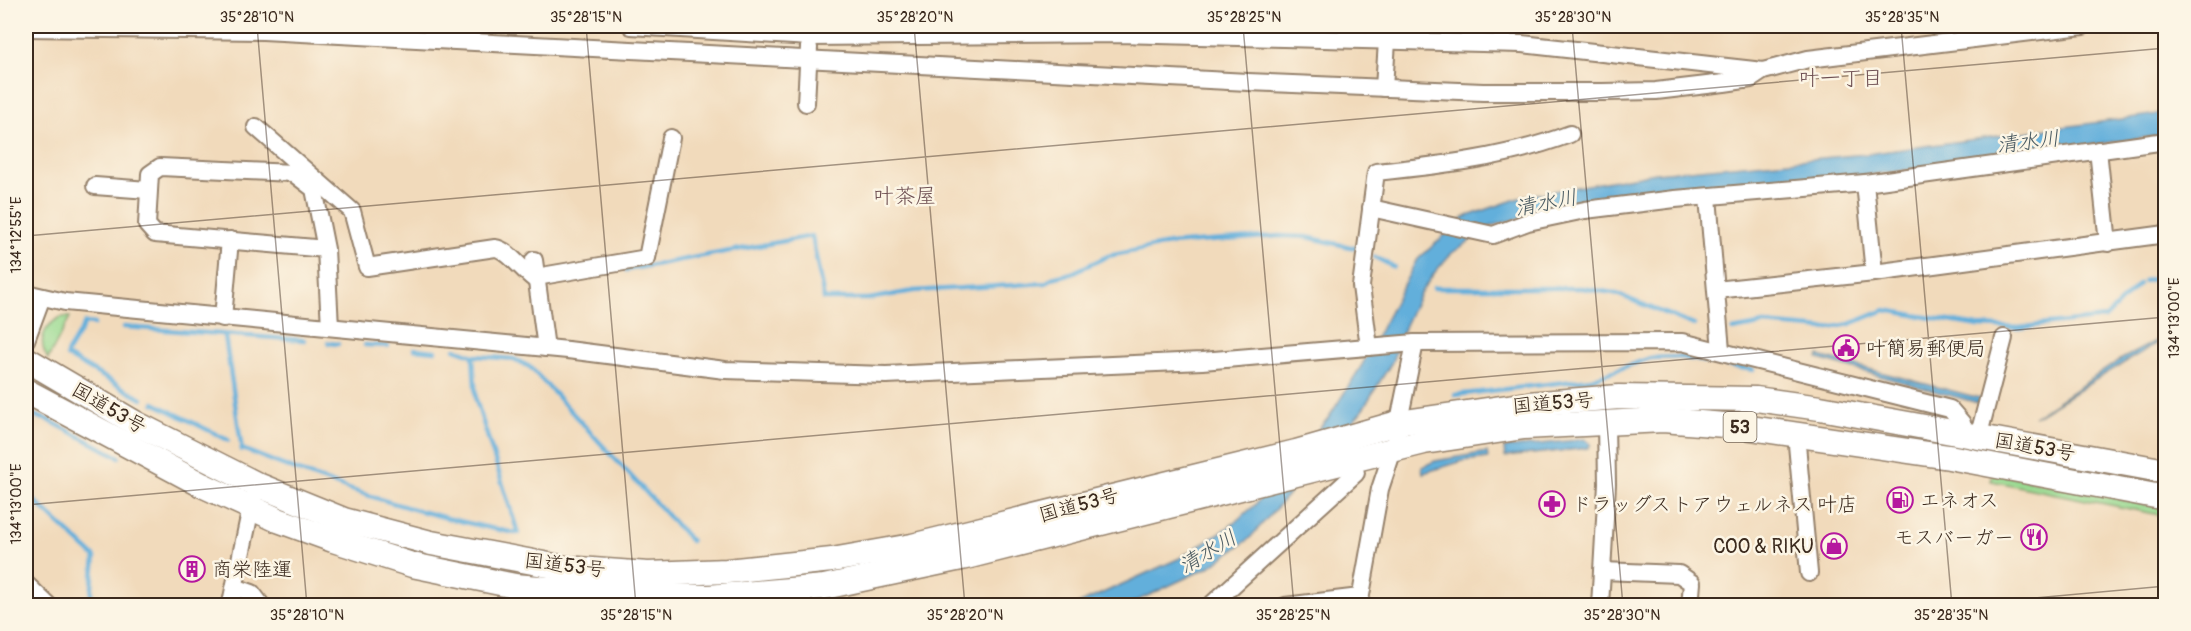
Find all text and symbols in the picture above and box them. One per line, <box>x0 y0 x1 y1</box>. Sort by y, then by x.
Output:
text: 35°28'10"N <box>220 8 294 27</box>
text: 35°28'15"N <box>550 8 622 27</box>
text: 35°28'20"N <box>877 8 953 27</box>
text: 35°28'25"N <box>1207 8 1281 27</box>
text: 35°28'30"N <box>1535 8 1611 27</box>
text: 35°28'35"N <box>1865 8 1939 27</box>
district label: 叶一丁目 <box>1799 65 1883 92</box>
water label: 清水川 <box>1995 125 2061 159</box>
district label: 叶茶屋 <box>874 183 937 210</box>
water label: 清水川 <box>1513 184 1579 222</box>
text: 134°12'55"E <box>7 196 26 273</box>
text: 134°13'00"E <box>2165 277 2184 359</box>
public building icon: 叶簡易郵便局 <box>1831 333 1861 363</box>
place label: 叶簡易郵便局 <box>1866 336 1986 361</box>
street label: 国道53号 <box>67 377 151 439</box>
street label: 国道53号 <box>1511 387 1595 419</box>
road number: 53 <box>1724 412 1756 442</box>
street label: 国道53号 <box>1992 428 2078 466</box>
text: 134°13'00"E <box>7 463 26 545</box>
street label: 国道53号 <box>1036 482 1122 528</box>
fuel station icon: エネオス <box>1885 485 1915 515</box>
place label: エネオス <box>1920 488 1999 513</box>
pharmacy icon: ドラッグストアウェルネス 叶店 <box>1537 489 1567 519</box>
place label: ドラッグストアウェルネス 叶店 <box>1572 492 1857 517</box>
restaurant icon: モスバーガー <box>2019 522 2049 552</box>
water label: 清水川 <box>1174 524 1242 580</box>
place label: モスバーガー <box>1894 525 2014 550</box>
shop icon: COO & RIKU <box>1819 531 1849 561</box>
place label: COO & RIKU <box>1713 534 1814 559</box>
street label: 国道53号 <box>523 548 607 582</box>
building icon: 商栄陸運 <box>177 554 207 584</box>
place label: 商栄陸運 <box>212 557 292 582</box>
text: 35°28'10"N <box>270 606 344 625</box>
text: 35°28'15"N <box>600 606 672 625</box>
text: 35°28'20"N <box>927 606 1003 625</box>
text: 35°28'25"N <box>1256 606 1330 625</box>
text: 35°28'30"N <box>1584 606 1660 625</box>
text: 35°28'35"N <box>1914 606 1988 625</box>

